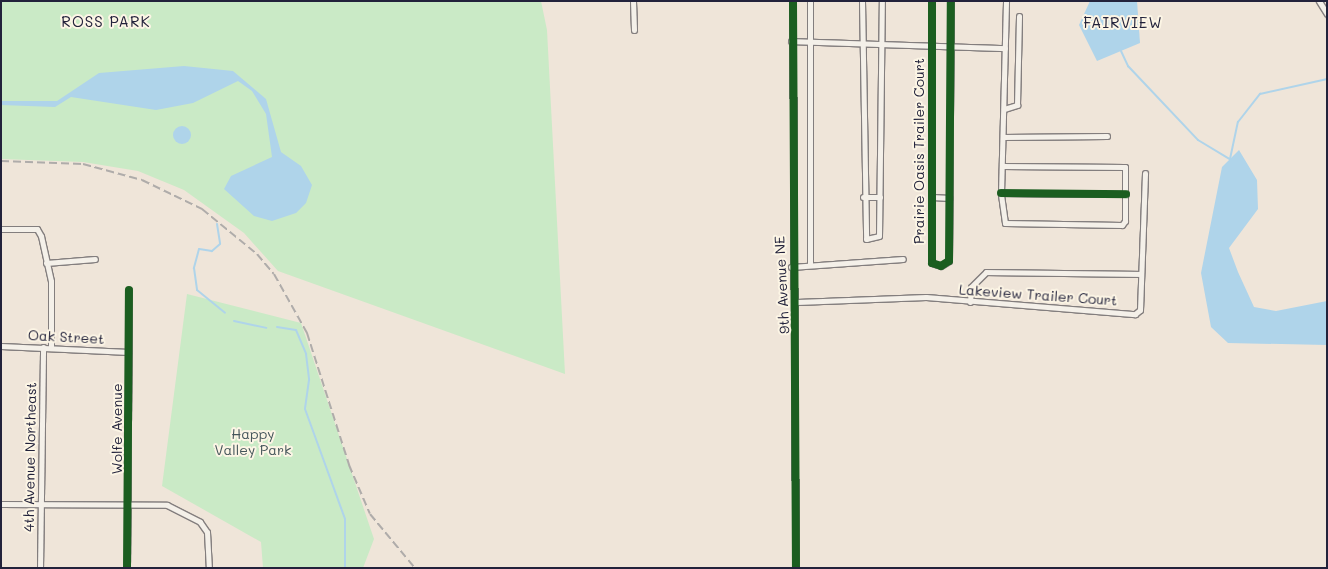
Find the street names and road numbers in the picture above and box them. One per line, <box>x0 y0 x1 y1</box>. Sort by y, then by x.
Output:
street label: Prairie Oasis Trailer Court <box>911 58 927 244</box>
street label: 9th Avenue NE <box>771 236 793 334</box>
street label: Lakeview Trailer Court <box>958 281 1118 309</box>
street label: Oak Street <box>27 327 105 347</box>
street label: 4th Avenue Northeast <box>20 382 40 532</box>
street label: Wolfe Avenue <box>109 383 125 475</box>

